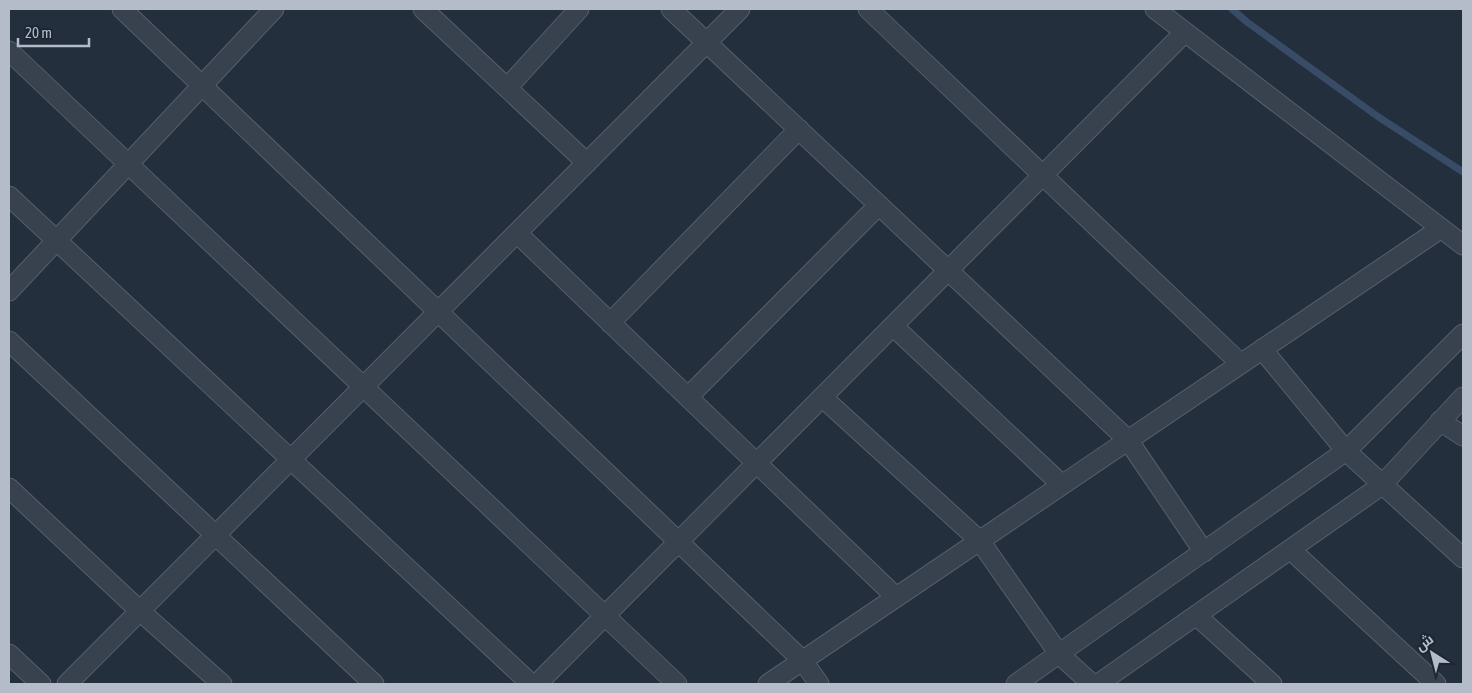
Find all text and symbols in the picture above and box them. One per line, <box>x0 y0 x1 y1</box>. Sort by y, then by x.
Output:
scale bar <box>18 15 89 47</box>
text: 20 m <box>25 24 52 41</box>
north arrow <box>1407 628 1457 678</box>
text: ش <box>1412 631 1437 655</box>

